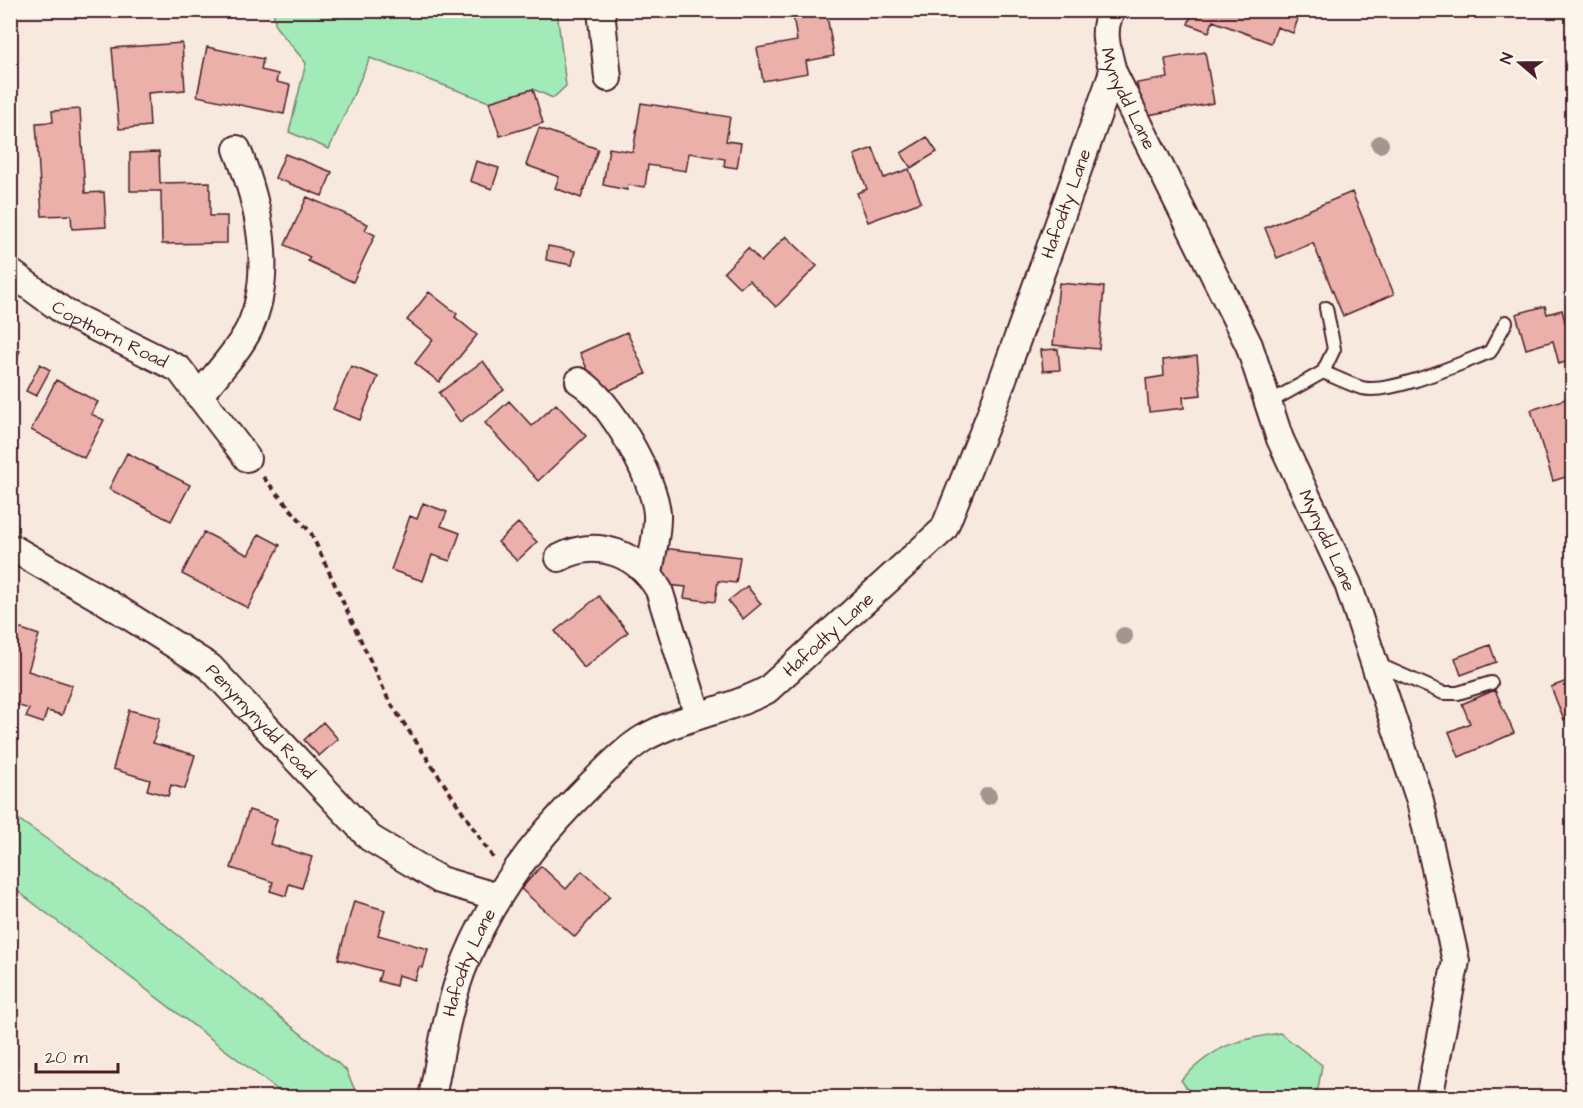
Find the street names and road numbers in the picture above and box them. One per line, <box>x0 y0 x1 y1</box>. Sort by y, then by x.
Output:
street label: Mynydd Lane <box>1095 45 1162 154</box>
street label: Hafodty Lane <box>1035 145 1097 262</box>
street label: Copthorn Road <box>47 294 172 374</box>
street label: Mynydd Lane <box>1293 486 1362 595</box>
street label: Hafodty Lane <box>777 586 879 682</box>
street label: Penymynydd Road <box>200 658 321 784</box>
street label: Hafodty Lane <box>436 903 502 1019</box>

